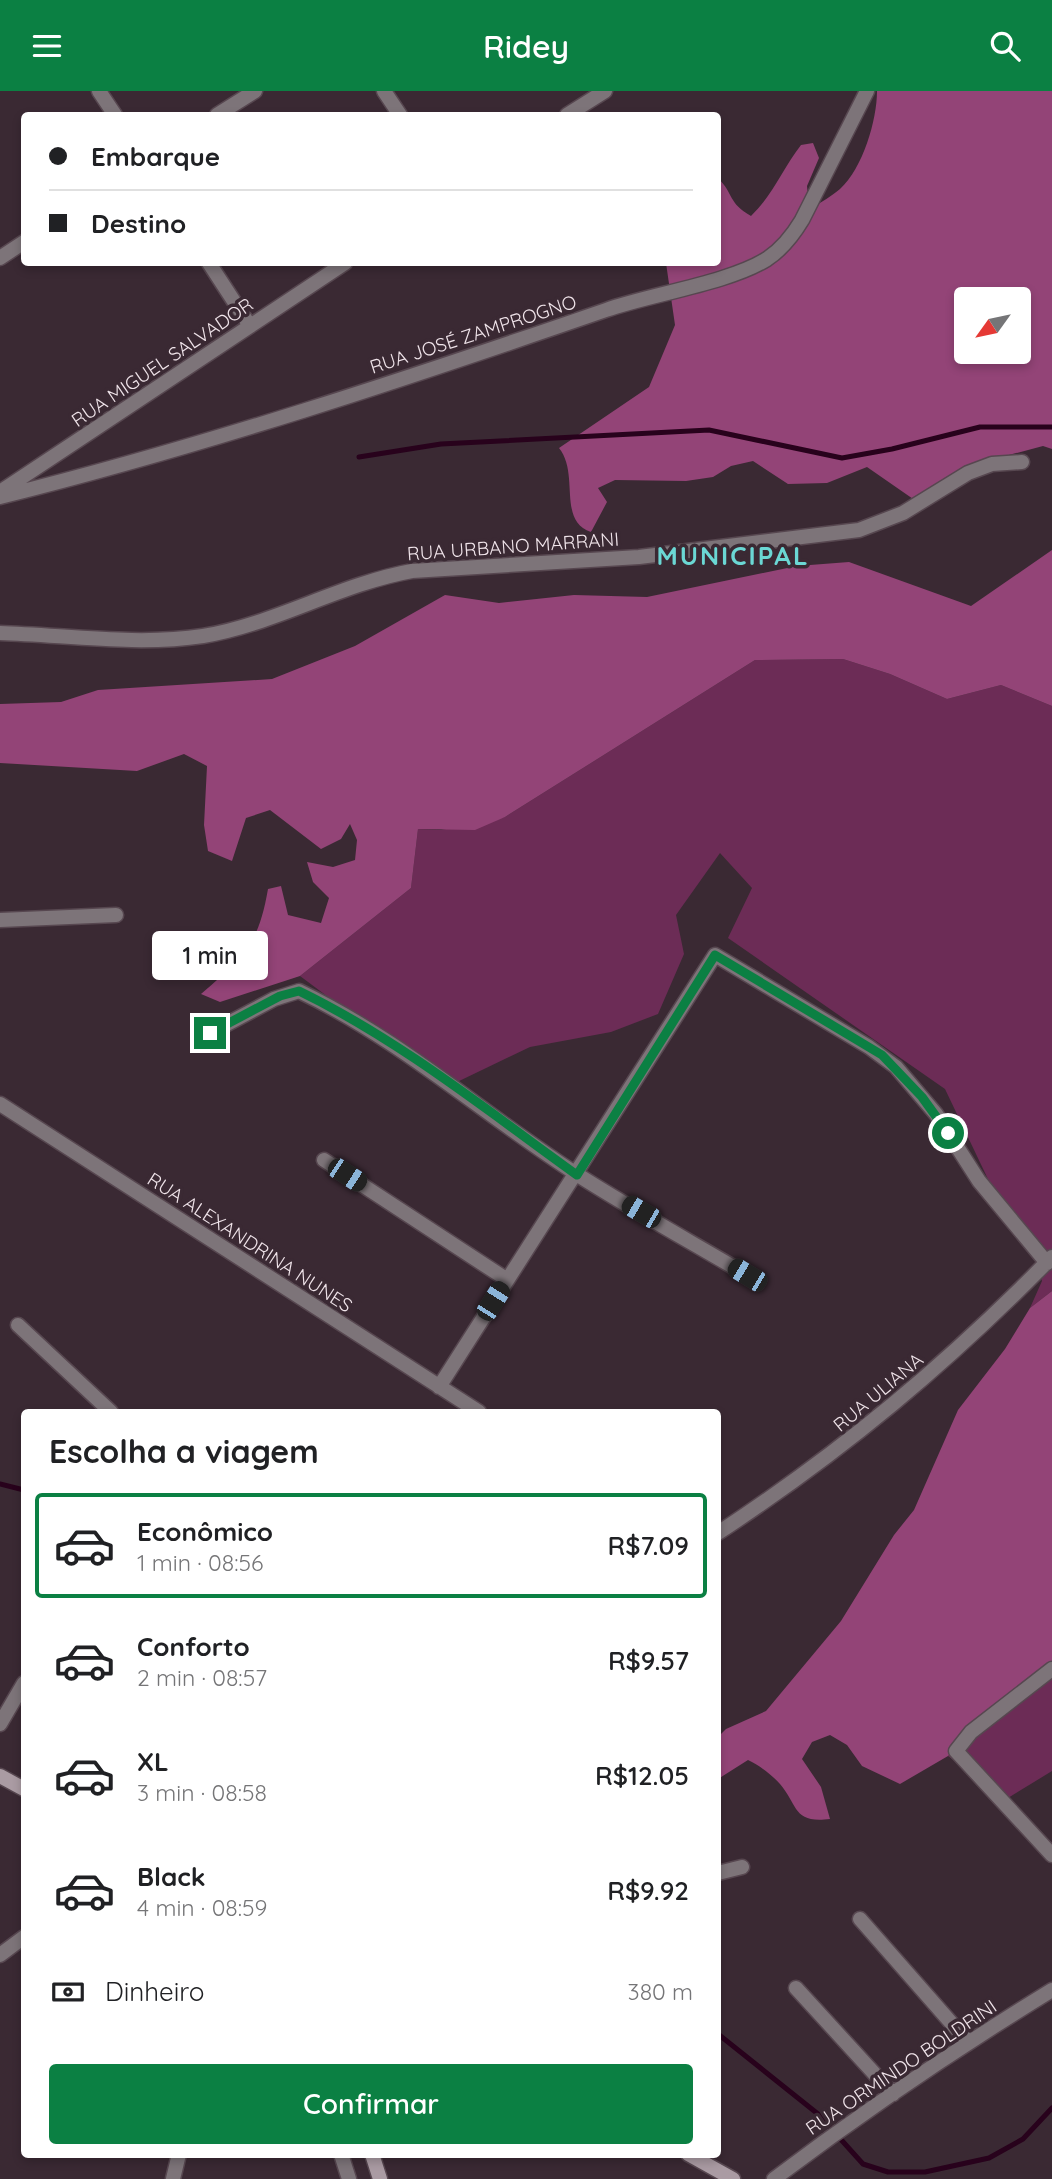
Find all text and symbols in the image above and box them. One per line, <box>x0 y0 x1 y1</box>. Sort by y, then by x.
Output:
text: Ridey <box>483 26 569 66</box>
icon: menu <box>28 27 66 65</box>
icon: search <box>986 27 1024 65</box>
text: Embarque <box>91 140 220 173</box>
text: Destino <box>91 207 186 240</box>
north arrow <box>954 287 1031 364</box>
map controls <box>954 287 1031 364</box>
street label: RUA JOSÉ ZAMPROGNO <box>367 289 579 379</box>
street label: RUA MIGUEL SALVADOR <box>67 292 257 432</box>
street label: RUA URBANO MARRANI <box>406 527 620 565</box>
district label: MUNICIPAL <box>656 539 810 572</box>
callout: 1 min <box>152 932 268 981</box>
text: 1 min <box>182 941 238 970</box>
route end <box>194 1017 226 1049</box>
route start <box>932 1117 964 1149</box>
car <box>324 1155 371 1195</box>
street label: RUA ALEXANDRINA NUNES <box>143 1167 357 1317</box>
car <box>618 1192 665 1232</box>
car <box>724 1255 771 1295</box>
car <box>473 1278 514 1324</box>
street label: RUA ULIANA <box>828 1347 928 1437</box>
text: Escolha a viagem <box>49 1431 319 1471</box>
icon: car <box>53 1514 116 1577</box>
text: Econômico <box>137 1515 273 1548</box>
text: R$7.09 <box>608 1529 689 1562</box>
text: 1 min · 08:56 <box>137 1548 263 1577</box>
icon: car <box>53 1629 116 1692</box>
text: Conforto <box>137 1630 250 1663</box>
text: R$9.57 <box>608 1644 689 1677</box>
text: 2 min · 08:57 <box>137 1663 267 1692</box>
icon: car <box>53 1744 116 1807</box>
text: XL <box>137 1745 169 1778</box>
text: R$12.05 <box>595 1759 689 1792</box>
text: 3 min · 08:58 <box>137 1778 267 1807</box>
icon: car <box>53 1859 116 1922</box>
text: Black <box>137 1860 206 1893</box>
text: R$9.92 <box>607 1874 689 1907</box>
text: 4 min · 08:59 <box>137 1893 267 1922</box>
icon: cash <box>49 1973 87 2011</box>
text: Dinheiro <box>105 1975 204 2008</box>
text: 380 m <box>628 1977 693 2006</box>
street label: RUA ORMINDO BOLDRINI <box>801 1994 1001 2140</box>
button: Confirmar <box>49 2064 693 2144</box>

